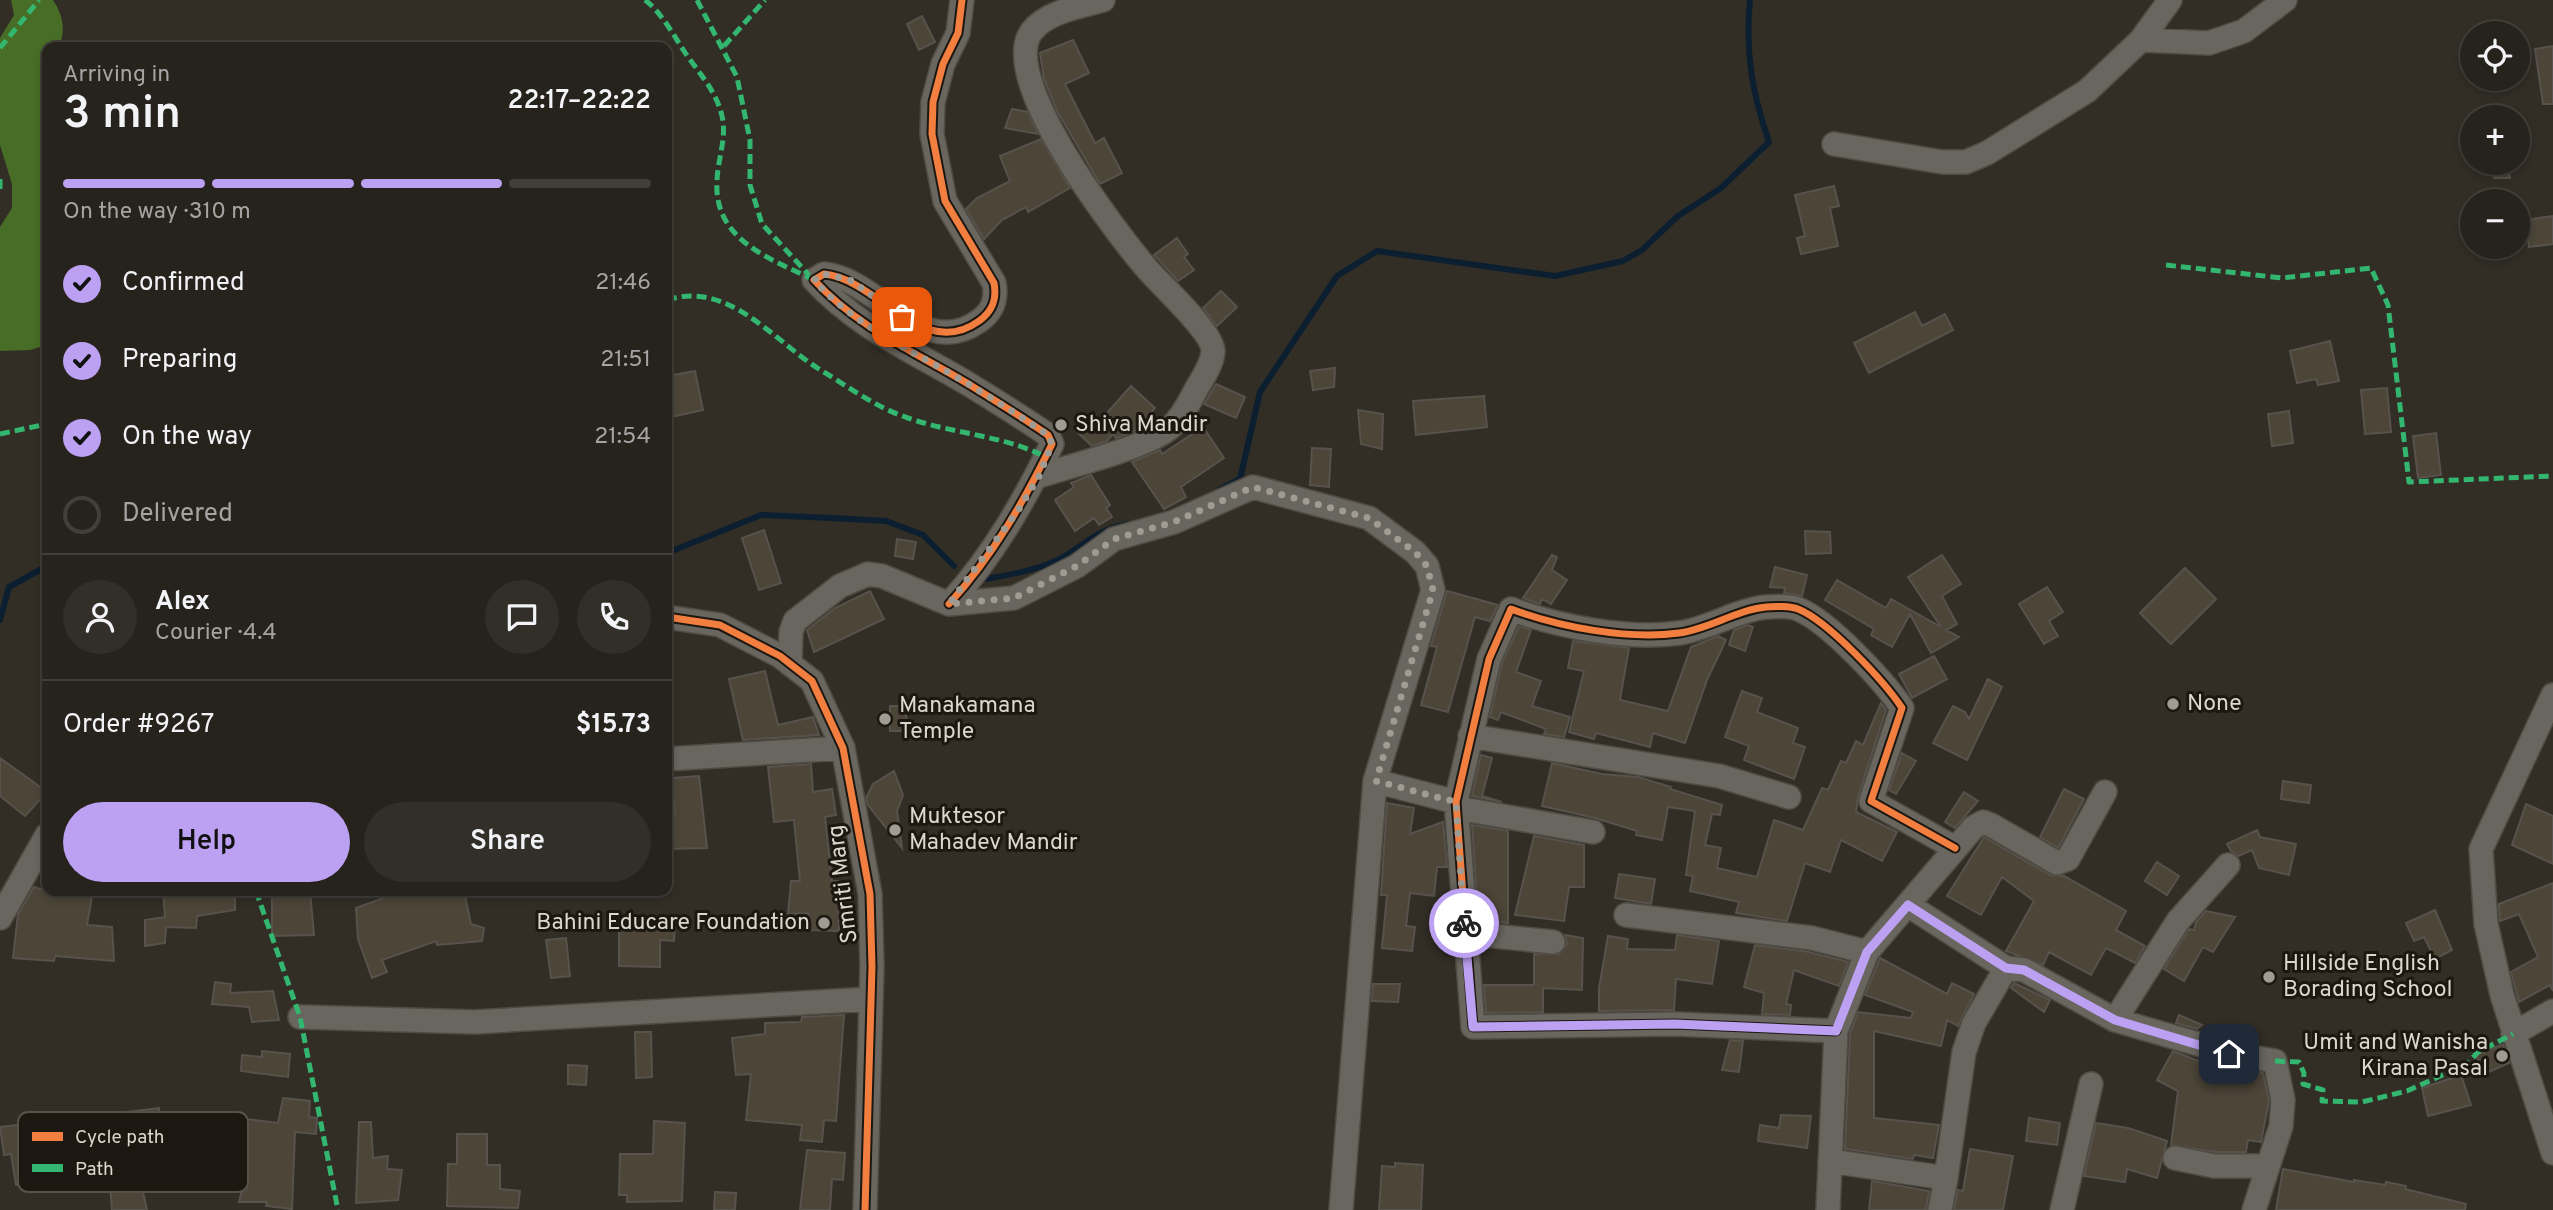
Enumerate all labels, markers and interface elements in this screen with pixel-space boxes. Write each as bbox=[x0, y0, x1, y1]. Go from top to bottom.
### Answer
map controls bbox=[2460, 21, 2530, 259]
button: locate bbox=[2460, 21, 2530, 91]
text: Arriving in bbox=[63, 61, 170, 90]
text: 22:17–22:22 bbox=[508, 85, 651, 118]
text: 3 min bbox=[63, 86, 181, 145]
button: + bbox=[2460, 105, 2530, 175]
button: − bbox=[2460, 189, 2530, 259]
text: On the way · 310 m bbox=[63, 198, 251, 227]
icon: check bbox=[63, 265, 101, 303]
text: Confirmed bbox=[122, 267, 245, 300]
text: 21:46 bbox=[595, 269, 651, 298]
pin bbox=[872, 287, 932, 347]
icon: bag bbox=[883, 298, 921, 336]
icon: check bbox=[63, 342, 101, 380]
text: Preparing bbox=[122, 344, 237, 377]
text: 21:51 bbox=[600, 346, 651, 375]
place label: Shiva Mandir bbox=[1075, 411, 1208, 440]
marker: Shiva Mandir bbox=[1053, 417, 1069, 433]
icon: check bbox=[63, 419, 101, 457]
text: On the way bbox=[122, 421, 252, 454]
text: 21:54 bbox=[594, 423, 651, 452]
text: Delivered bbox=[122, 498, 233, 531]
button: person bbox=[63, 580, 137, 654]
button: chat bbox=[485, 580, 559, 654]
button: phone bbox=[577, 580, 651, 654]
text: Alex bbox=[155, 586, 210, 619]
text: Courier · 4.4 bbox=[155, 619, 277, 648]
place label: None bbox=[2187, 690, 2242, 719]
place label: Manakamana Temple bbox=[899, 692, 1036, 747]
marker: None bbox=[2165, 696, 2181, 712]
text: Order #9267 bbox=[63, 709, 214, 742]
text: $15.73 bbox=[576, 709, 651, 742]
marker: Manakamana Temple bbox=[877, 711, 893, 727]
button: Help bbox=[63, 802, 350, 882]
button: Share bbox=[364, 802, 651, 882]
place label: Muktesor Mahadev Mandir bbox=[909, 803, 1078, 858]
marker: Muktesor Mahadev Mandir bbox=[887, 822, 903, 838]
street label: Smriti Marg bbox=[822, 823, 866, 945]
courier bbox=[1429, 888, 1499, 958]
icon: bike bbox=[1445, 904, 1483, 942]
place label: Bahini Educare Foundation bbox=[536, 909, 810, 938]
marker: Bahini Educare Foundation bbox=[816, 915, 832, 931]
place label: Hillside English Borading School bbox=[2283, 950, 2453, 1005]
marker: Hillside English Borading School bbox=[2261, 969, 2277, 985]
pin bbox=[2199, 1024, 2259, 1084]
place label: Umit and Wanisha Kirana Pasal bbox=[2303, 1029, 2488, 1084]
icon: home bbox=[2210, 1035, 2248, 1073]
marker: Umit and Wanisha Kirana Pasal bbox=[2494, 1048, 2510, 1064]
legend bbox=[18, 1112, 248, 1192]
text: Cycle path bbox=[75, 1126, 164, 1150]
text: Path bbox=[75, 1158, 114, 1182]

